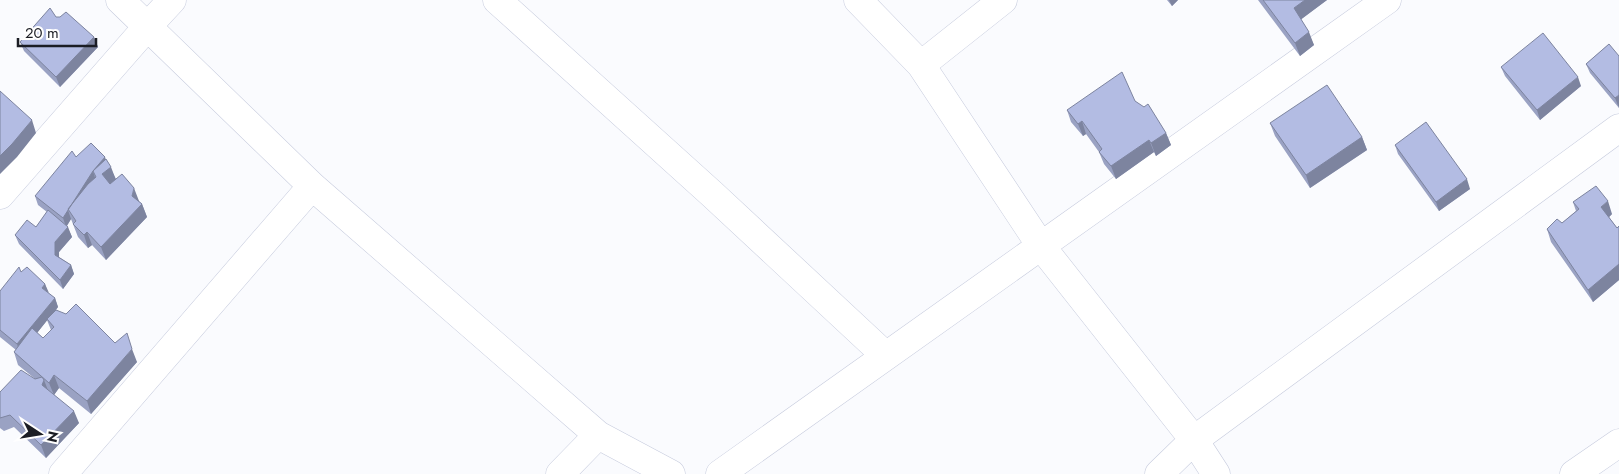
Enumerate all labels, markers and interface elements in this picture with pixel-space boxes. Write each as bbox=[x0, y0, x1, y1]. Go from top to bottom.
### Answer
scale bar bbox=[18, 15, 95, 47]
text: 20 m bbox=[25, 22, 59, 44]
north arrow bbox=[15, 409, 65, 459]
text: N bbox=[42, 429, 64, 444]

